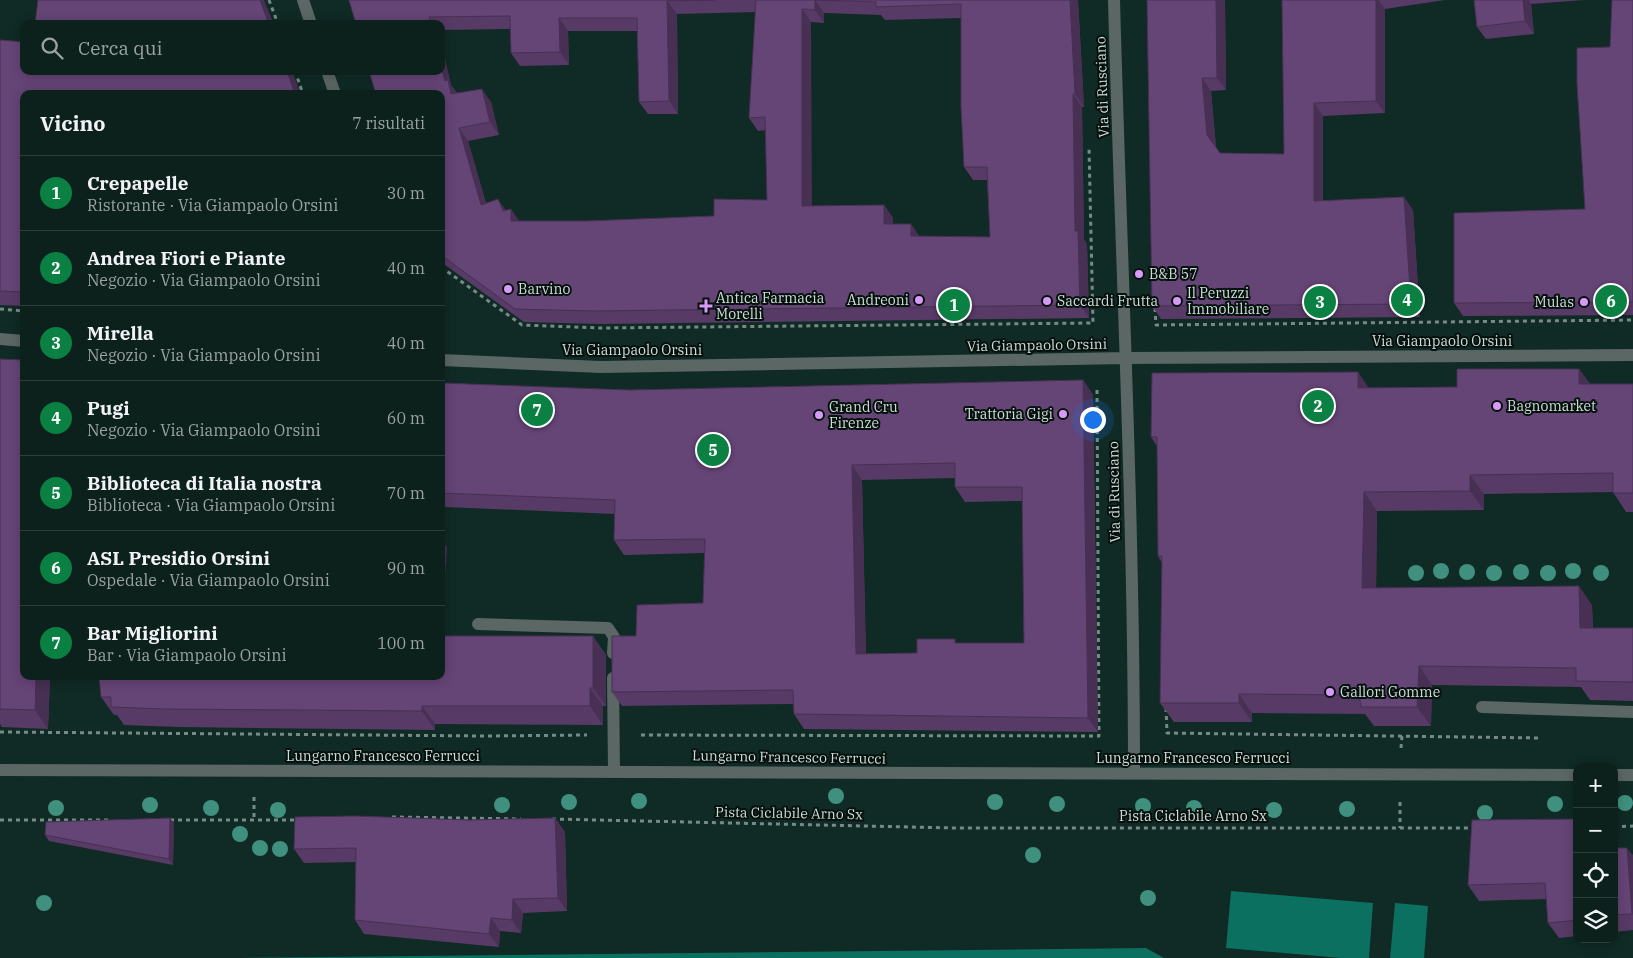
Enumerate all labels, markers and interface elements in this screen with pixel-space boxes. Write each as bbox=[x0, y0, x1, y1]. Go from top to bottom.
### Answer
search box bbox=[20, 20, 445, 75]
icon: search bbox=[38, 34, 66, 62]
text: Cerca qui bbox=[78, 36, 162, 60]
street label: Via di Rusciano bbox=[1091, 36, 1113, 138]
text: Vicino bbox=[40, 109, 106, 137]
text: 7 risultati bbox=[352, 113, 425, 133]
text: Crepapelle bbox=[87, 171, 189, 195]
text: 1 bbox=[51, 183, 61, 203]
text: 30 m bbox=[387, 183, 425, 203]
text: Ristorante · Via Giampaolo Orsini bbox=[87, 195, 338, 215]
text: Andrea Fiori e Piante bbox=[87, 246, 285, 270]
text: 2 bbox=[51, 258, 61, 278]
text: 40 m bbox=[387, 258, 425, 278]
place label: B&B 57 bbox=[1149, 265, 1198, 283]
marker: B&B 57 bbox=[1133, 268, 1145, 280]
text: Negozio · Via Giampaolo Orsini bbox=[87, 270, 321, 290]
place label: Barvino bbox=[518, 280, 570, 298]
pin: 4 bbox=[1391, 281, 1423, 319]
pin: 6 bbox=[1595, 282, 1627, 320]
marker: Barvino bbox=[502, 283, 514, 295]
pin: 3 bbox=[1304, 283, 1336, 321]
place label: Il Peruzzi Immobiliare bbox=[1187, 284, 1269, 318]
pin: 1 bbox=[938, 286, 970, 324]
place label: Antica Farmacia Morelli bbox=[716, 289, 825, 323]
place label: Andreoni bbox=[847, 291, 909, 309]
place label: Saccardi Frutta bbox=[1057, 292, 1158, 310]
place label: Mulas bbox=[1534, 293, 1574, 311]
marker: Andreoni bbox=[913, 294, 925, 306]
marker: Saccardi Frutta bbox=[1041, 295, 1053, 307]
marker: Il Peruzzi Immobiliare bbox=[1171, 295, 1183, 307]
marker: Mulas bbox=[1578, 296, 1590, 308]
marker: Antica Farmacia Morelli bbox=[700, 300, 712, 312]
text: Mirella bbox=[87, 321, 154, 345]
street label: Via Giampaolo Orsini bbox=[1372, 332, 1512, 350]
text: 3 bbox=[51, 333, 61, 353]
text: 40 m bbox=[387, 333, 425, 353]
street label: Via Giampaolo Orsini bbox=[967, 335, 1107, 355]
street label: Via Giampaolo Orsini bbox=[562, 341, 702, 359]
text: Negozio · Via Giampaolo Orsini bbox=[87, 345, 321, 365]
pin: 2 bbox=[1302, 387, 1334, 425]
pin: 7 bbox=[521, 391, 553, 429]
text: Pugi bbox=[87, 396, 130, 420]
place label: Bagnomarket bbox=[1507, 397, 1596, 415]
place label: Grand Cru Firenze bbox=[829, 398, 898, 432]
marker: Bagnomarket bbox=[1491, 400, 1503, 412]
place label: Trattoria Gigi bbox=[965, 405, 1053, 423]
your location bbox=[1080, 407, 1106, 433]
text: 4 bbox=[51, 408, 61, 428]
text: 60 m bbox=[387, 408, 425, 428]
marker: Trattoria Gigi bbox=[1057, 408, 1069, 420]
marker: Grand Cru Firenze bbox=[813, 409, 825, 421]
text: Negozio · Via Giampaolo Orsini bbox=[87, 420, 321, 440]
pin: 5 bbox=[697, 431, 729, 469]
street label: Via di Rusciano bbox=[1104, 441, 1124, 543]
text: Biblioteca di Italia nostra bbox=[87, 471, 322, 495]
text: 5 bbox=[51, 483, 61, 503]
text: 70 m bbox=[387, 483, 425, 503]
text: Biblioteca · Via Giampaolo Orsini bbox=[87, 495, 335, 515]
text: ASL Presidio Orsini bbox=[87, 546, 270, 570]
text: 6 bbox=[51, 558, 61, 578]
text: 90 m bbox=[387, 558, 425, 578]
text: Ospedale · Via Giampaolo Orsini bbox=[87, 570, 330, 590]
text: Bar Migliorini bbox=[87, 621, 218, 645]
text: 7 bbox=[51, 633, 61, 653]
text: 100 m bbox=[377, 633, 425, 653]
text: Bar · Via Giampaolo Orsini bbox=[87, 645, 286, 665]
place label: Gallori Gomme bbox=[1340, 683, 1440, 701]
marker: Gallori Gomme bbox=[1324, 686, 1336, 698]
street label: Lungarno Francesco Ferrucci bbox=[692, 746, 886, 768]
street label: Lungarno Francesco Ferrucci bbox=[286, 747, 480, 765]
street label: Lungarno Francesco Ferrucci bbox=[1096, 749, 1290, 767]
map controls bbox=[1573, 763, 1618, 943]
button: + bbox=[1573, 763, 1618, 808]
street label: Pista Ciclabile Arno Sx bbox=[715, 803, 863, 823]
street label: Pista Ciclabile Arno Sx bbox=[1119, 807, 1267, 825]
button: − bbox=[1573, 808, 1618, 853]
button: locate bbox=[1573, 853, 1618, 898]
button: layers bbox=[1573, 898, 1618, 943]

